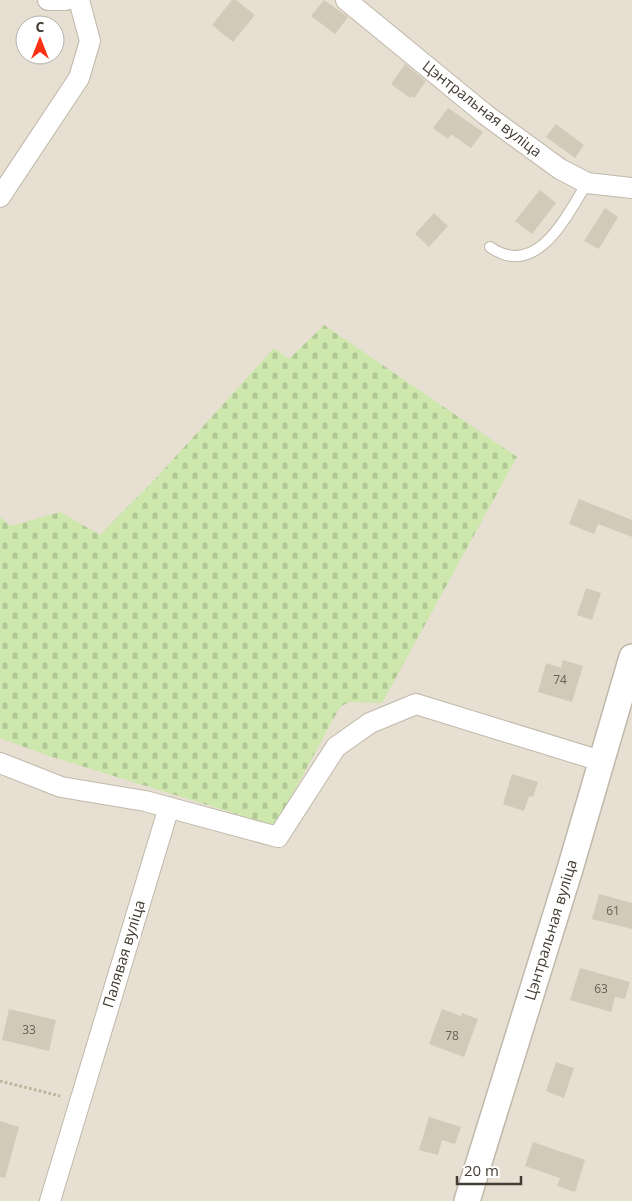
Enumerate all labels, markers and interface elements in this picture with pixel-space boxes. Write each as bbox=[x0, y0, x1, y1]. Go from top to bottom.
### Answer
north arrow bbox=[15, 15, 65, 65]
text: С bbox=[36, 17, 45, 36]
street label: Цэнтральная вуліца bbox=[419, 55, 546, 161]
house number: 74 bbox=[553, 671, 567, 688]
street label: Цэнтральная вуліца bbox=[519, 857, 581, 1003]
street label: Палявая вуліца bbox=[97, 897, 149, 1010]
house number: 61 bbox=[606, 902, 620, 919]
house number: 63 bbox=[594, 980, 608, 997]
house number: 33 bbox=[22, 1021, 36, 1038]
house number: 78 bbox=[445, 1027, 459, 1044]
scale bar bbox=[457, 1154, 521, 1186]
text: 20 m bbox=[464, 1160, 499, 1180]

